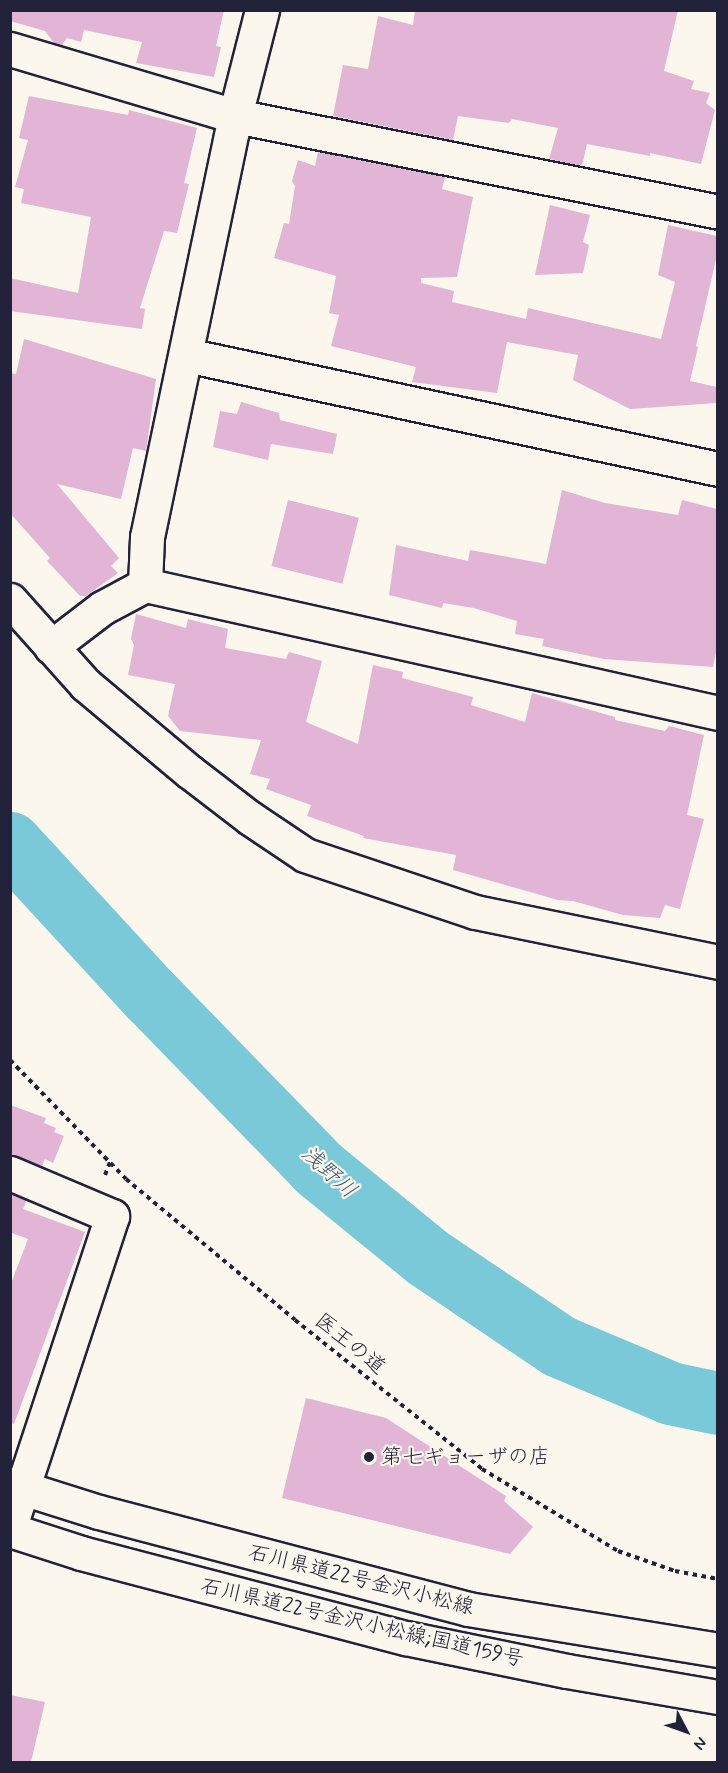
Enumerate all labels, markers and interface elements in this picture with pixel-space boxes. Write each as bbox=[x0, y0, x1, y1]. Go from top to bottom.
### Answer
water label: 浅野川 bbox=[295, 1141, 361, 1205]
street label: 医王の道 bbox=[309, 1308, 391, 1380]
place label: 第七ギョーザの店 bbox=[381, 1444, 549, 1470]
marker: 第七ギョーザの店 bbox=[362, 1450, 376, 1464]
street label: 石川県道22号金沢小松線 bbox=[246, 1540, 476, 1620]
street label: 石川県道22号金沢小松線;国道159号 bbox=[198, 1574, 526, 1672]
north arrow bbox=[656, 1701, 716, 1761]
text: N bbox=[689, 1732, 711, 1754]

